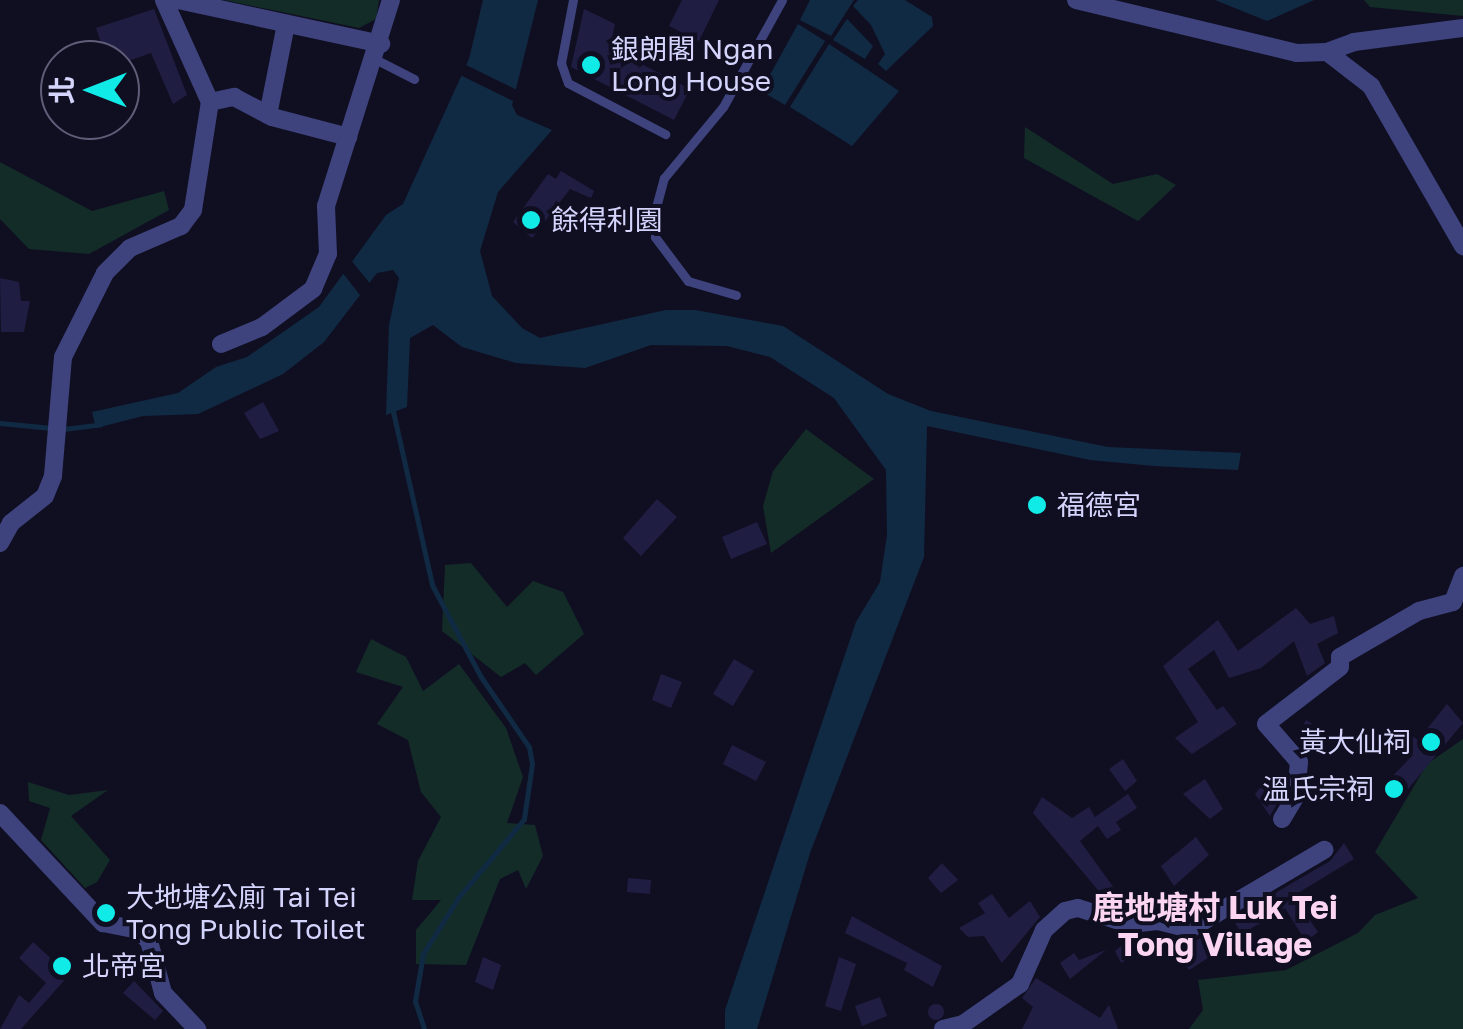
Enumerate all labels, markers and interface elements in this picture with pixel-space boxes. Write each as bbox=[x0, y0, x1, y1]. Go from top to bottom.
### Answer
place label: 銀朗閣 Ngan Long House bbox=[611, 32, 774, 98]
north arrow bbox=[40, 40, 140, 140]
marker: 銀朗閣 Ngan Long House bbox=[580, 54, 602, 76]
text: 北 bbox=[45, 76, 78, 104]
place label: 餘得利園 bbox=[551, 203, 663, 237]
marker: 餘得利園 bbox=[520, 209, 542, 231]
place label: 福德宮 bbox=[1057, 488, 1141, 522]
marker: 福德宮 bbox=[1026, 494, 1048, 516]
place label: 黃大仙祠 bbox=[1299, 725, 1411, 759]
marker: 黃大仙祠 bbox=[1420, 731, 1442, 753]
place label: 溫氏宗祠 bbox=[1262, 772, 1374, 806]
marker: 溫氏宗祠 bbox=[1383, 778, 1405, 800]
place label: 大地塘公廁 Tai Tei Tong Public Toilet bbox=[126, 880, 366, 946]
district label: 鹿地塘村 Luk Tei Tong Village bbox=[1092, 889, 1338, 964]
marker: 大地塘公廁 Tai Tei Tong Public Toilet bbox=[95, 902, 117, 924]
place label: 北帝宮 bbox=[82, 949, 166, 983]
marker: 北帝宮 bbox=[51, 955, 73, 977]

